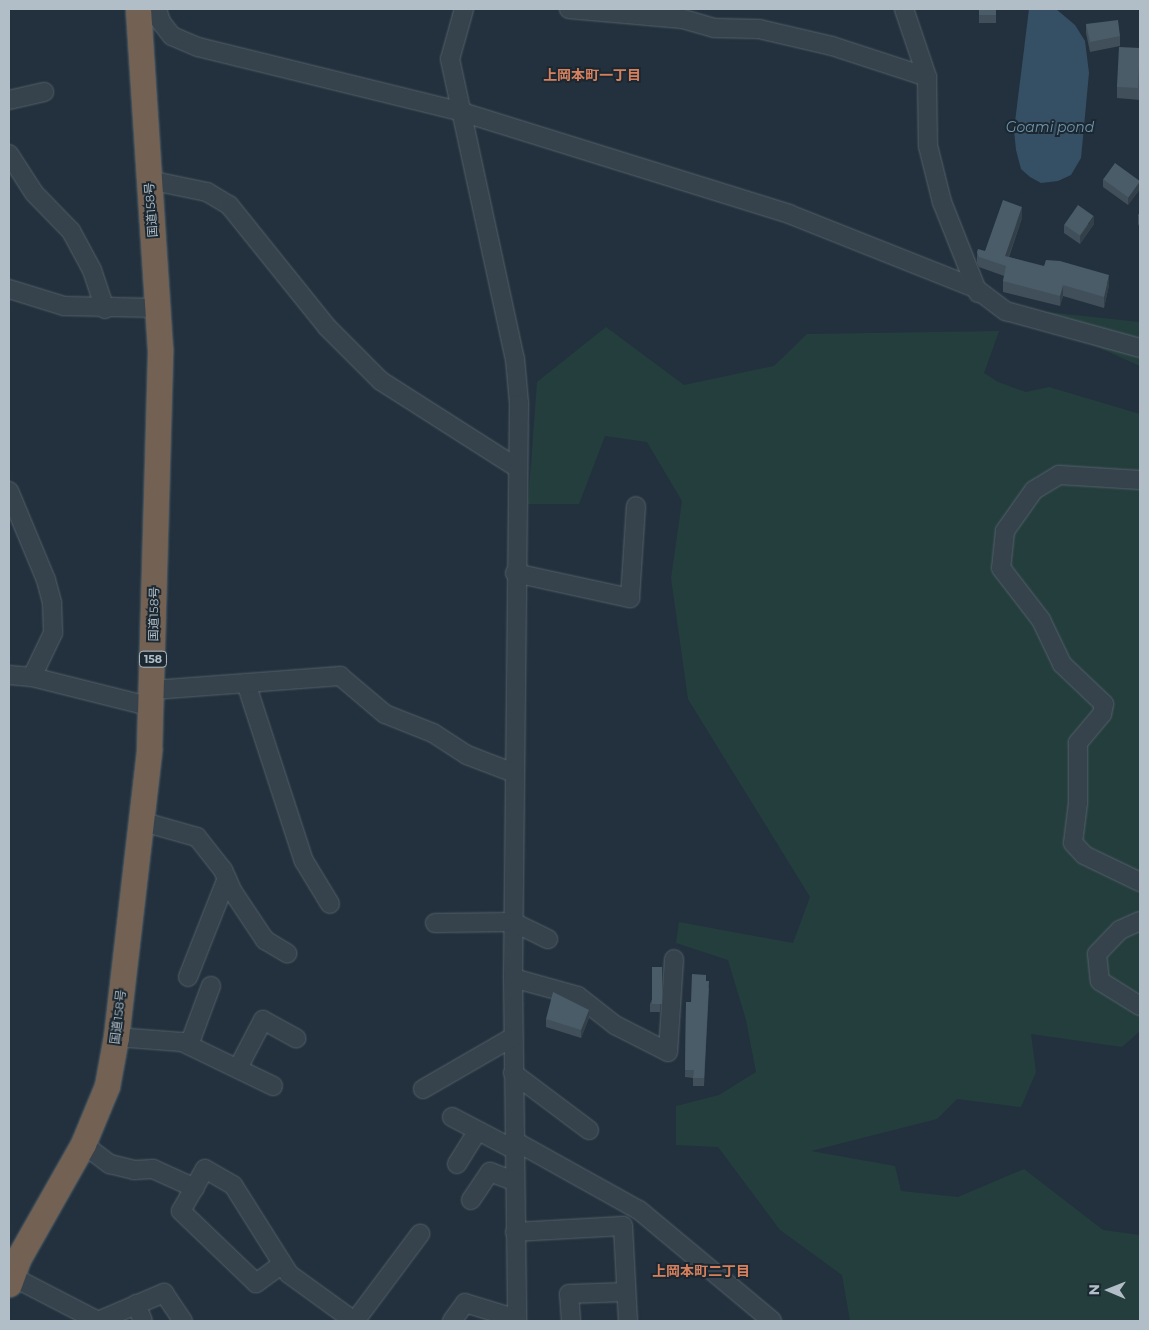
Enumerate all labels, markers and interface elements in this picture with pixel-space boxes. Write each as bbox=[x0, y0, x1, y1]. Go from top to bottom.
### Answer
district label: 上岡本町一丁目 bbox=[543, 67, 641, 83]
water label: Goami pond bbox=[1006, 119, 1094, 135]
street label: 国道158号 bbox=[142, 182, 160, 238]
street label: 国道158号 bbox=[146, 586, 162, 642]
road number: 158 bbox=[138, 651, 168, 668]
street label: 国道158号 bbox=[108, 989, 128, 1045]
district label: 上岡本町二丁目 bbox=[652, 1263, 750, 1279]
north arrow bbox=[1084, 1265, 1134, 1315]
text: N bbox=[1085, 1284, 1103, 1296]

